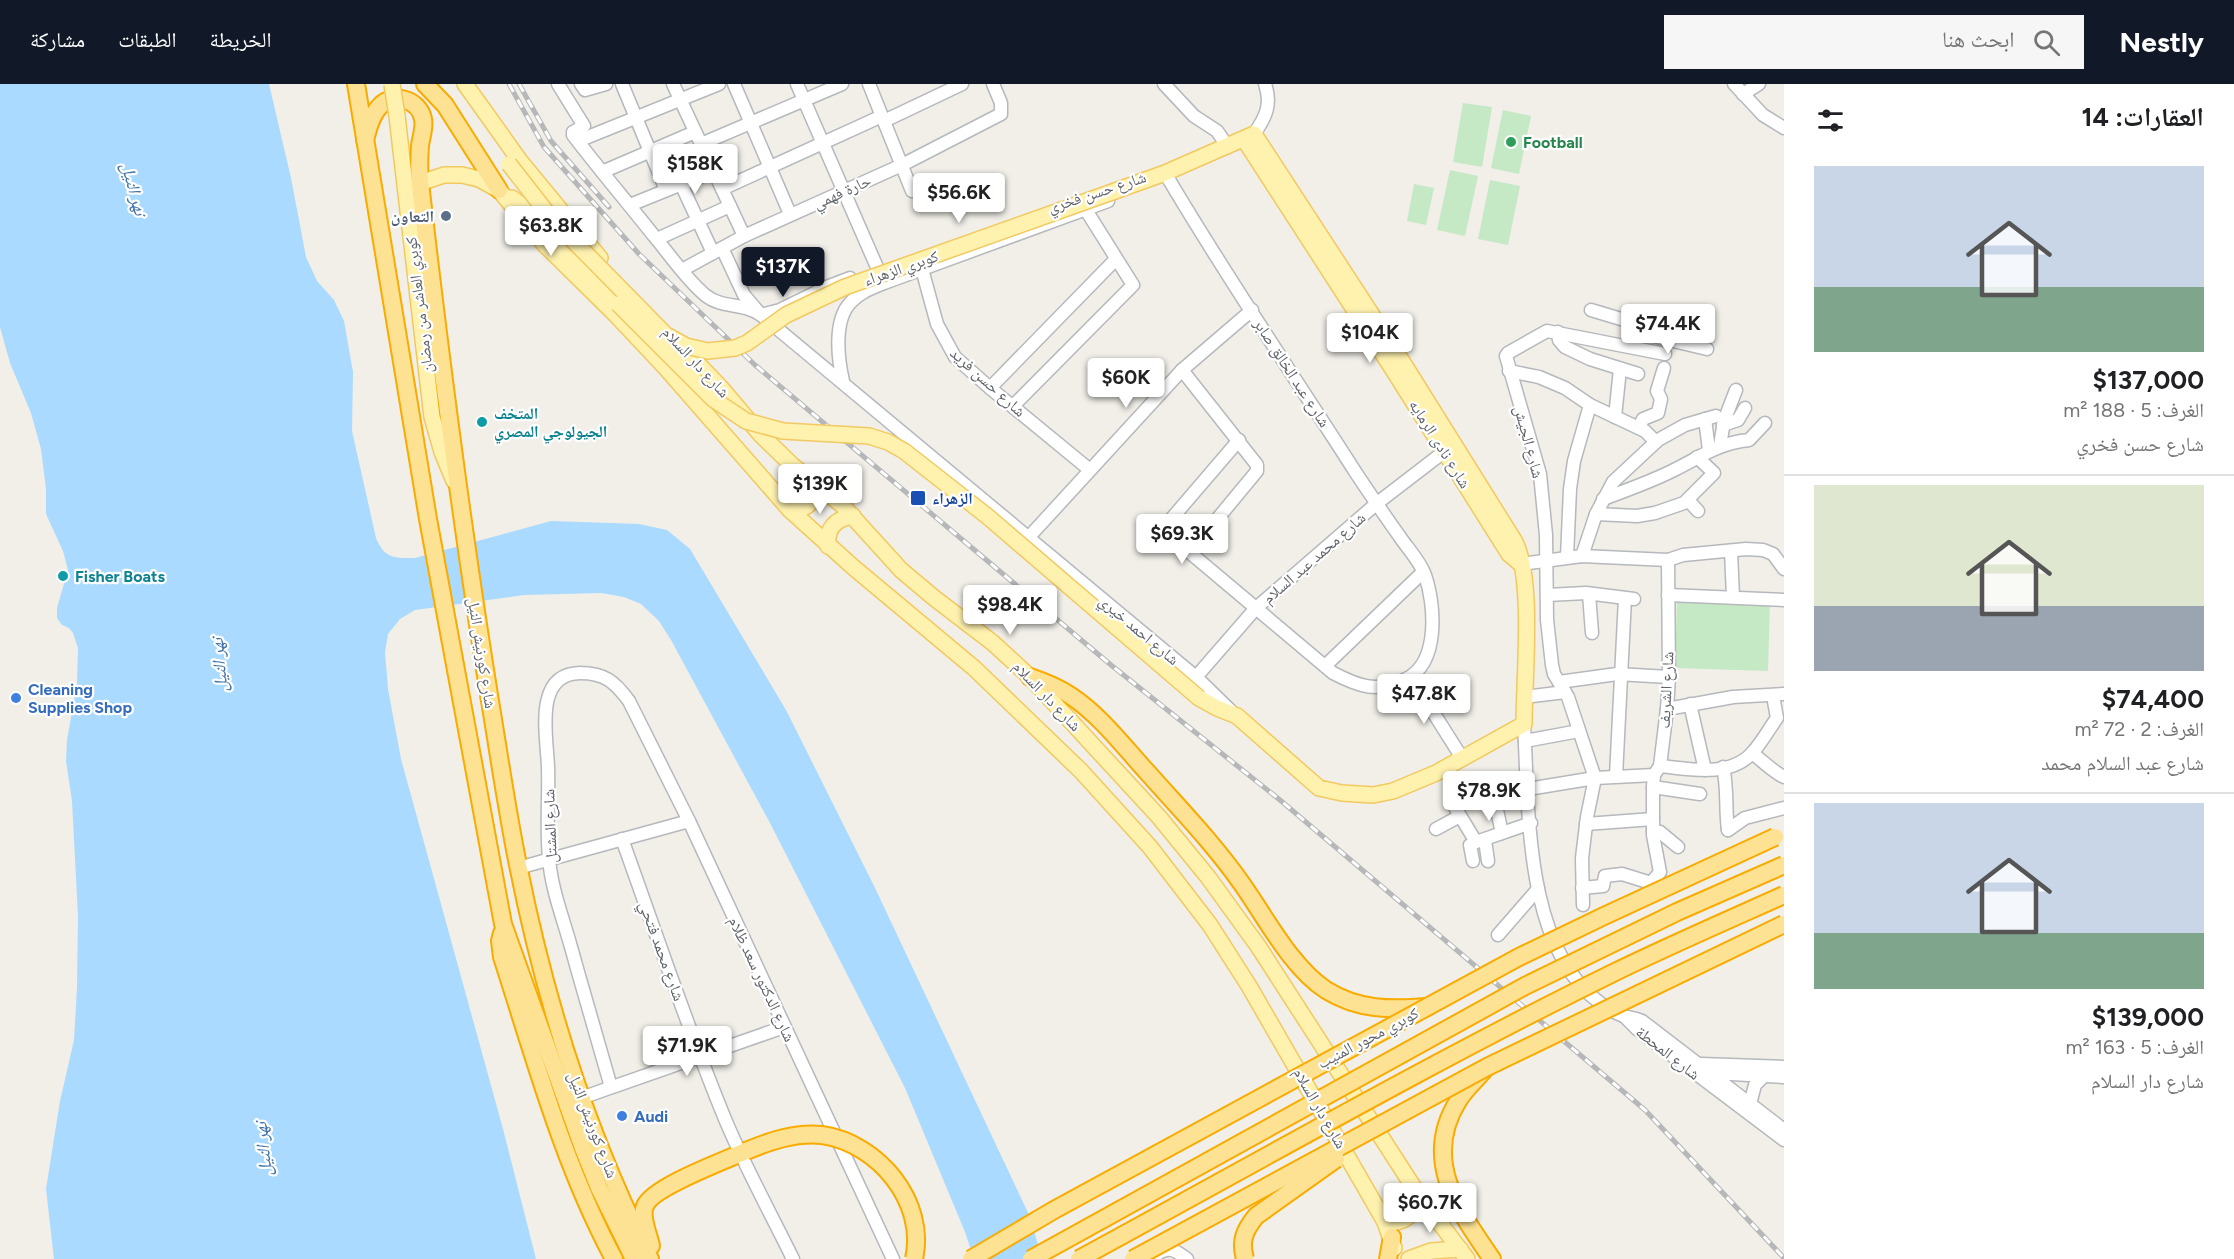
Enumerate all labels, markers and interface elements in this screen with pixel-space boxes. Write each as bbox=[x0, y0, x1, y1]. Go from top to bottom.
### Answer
search box bbox=[1664, 15, 2084, 69]
text: Nestly bbox=[2120, 25, 2204, 59]
text: ابحث هنا bbox=[1942, 26, 2015, 53]
icon: search bbox=[2030, 26, 2063, 59]
text: مشاركة bbox=[30, 27, 85, 52]
text: الطبقات bbox=[118, 27, 177, 52]
text: الخريطة bbox=[210, 27, 271, 52]
text: العقارات: 14 bbox=[2082, 101, 2204, 133]
icon: filters bbox=[1814, 104, 1847, 137]
place label: Football bbox=[1523, 133, 1583, 152]
marker: Football bbox=[1504, 135, 1518, 149]
pin: $158K bbox=[653, 144, 737, 195]
text: $158K bbox=[667, 151, 723, 175]
water label: نهر النيل bbox=[116, 160, 152, 221]
street label: شارع حسن فخري bbox=[1045, 167, 1149, 220]
street label: حارة فهمي bbox=[810, 171, 875, 216]
pin: $56.6K bbox=[910, 173, 1008, 224]
text: $56.6K bbox=[927, 180, 991, 204]
icon: home bbox=[1955, 205, 2063, 313]
pin: $63.8K bbox=[502, 206, 600, 257]
place label: التعاون bbox=[391, 207, 434, 226]
marker: التعاون bbox=[439, 209, 453, 223]
text: $63.8K bbox=[519, 213, 583, 237]
street label: كوبري العاشر من رمضان bbox=[401, 235, 440, 374]
street label: كوبري الزهراء bbox=[861, 246, 942, 293]
pin: $137K bbox=[741, 247, 825, 298]
text: $137K bbox=[755, 254, 811, 278]
pin: $74.4K bbox=[1619, 304, 1717, 355]
text: $74.4K bbox=[1635, 311, 1701, 335]
pin: $104K bbox=[1328, 313, 1412, 364]
street label: شارع عبد الخالق صابر bbox=[1248, 314, 1334, 431]
text: $104K bbox=[1341, 320, 1399, 344]
street label: شارع دار السلام bbox=[658, 322, 734, 402]
street label: شارع حسن فريد bbox=[946, 343, 1030, 421]
pin: $60K bbox=[1090, 358, 1162, 409]
text: $137,000 bbox=[2092, 364, 2204, 396]
text: $60K bbox=[1102, 365, 1150, 389]
street label: شارع نادى الرمايه bbox=[1404, 396, 1475, 492]
text: الغرف: 5 · 188 m² bbox=[2063, 398, 2204, 422]
place label: المتخف الجيولوجي المصري bbox=[494, 404, 607, 443]
street label: شارع الجيش bbox=[1509, 404, 1548, 481]
marker: المتخف الجيولوجي المصري bbox=[475, 415, 489, 429]
text: شارع حسن فخري bbox=[2076, 432, 2204, 456]
pin: $139K bbox=[778, 464, 862, 515]
text: $139K bbox=[792, 471, 848, 495]
marker: الزهراء bbox=[909, 489, 927, 507]
place label: الزهراء bbox=[932, 489, 973, 508]
street label: شارع محمد عبد السلام bbox=[1259, 508, 1370, 609]
pin: $69.3K bbox=[1133, 514, 1231, 565]
text: $69.3K bbox=[1150, 521, 1214, 545]
icon: home bbox=[1955, 524, 2063, 632]
place label: Fisher Boats bbox=[75, 567, 165, 586]
marker: Fisher Boats bbox=[56, 569, 70, 583]
pin: $98.4K bbox=[961, 585, 1059, 636]
street label: شارع احمد خيري bbox=[1093, 591, 1183, 671]
text: $98.4K bbox=[977, 592, 1043, 616]
street label: شارع كورنيش النيل bbox=[463, 596, 500, 710]
water label: نهر النيل bbox=[205, 634, 232, 693]
street label: شارع الشريف bbox=[1654, 651, 1679, 729]
street label: شارع دار السلام bbox=[1008, 657, 1085, 736]
pin: $47.8K bbox=[1375, 674, 1473, 725]
place label: Cleaning Supplies Shop bbox=[28, 680, 132, 717]
text: $47.8K bbox=[1391, 681, 1457, 705]
text: $74,400 bbox=[2102, 683, 2204, 715]
marker: Cleaning Supplies Shop bbox=[9, 691, 23, 705]
text: الغرف: 2 · 72 m² bbox=[2074, 717, 2204, 741]
text: شارع عبد السلام محمد bbox=[2041, 751, 2204, 775]
pin: $78.9K bbox=[1440, 771, 1538, 822]
text: $78.9K bbox=[1457, 778, 1521, 802]
street label: شارع المشتل bbox=[539, 789, 562, 863]
icon: home bbox=[1955, 842, 2063, 950]
street label: شارع محمد فتحي bbox=[632, 899, 689, 1004]
street label: شارع الدكتور سعد ظلام bbox=[724, 913, 799, 1045]
text: $139,000 bbox=[2092, 1001, 2204, 1033]
street label: كوبري محور المنيب bbox=[1314, 1003, 1424, 1075]
street label: شارع المحطة bbox=[1632, 1022, 1704, 1085]
pin: $71.9K bbox=[638, 1026, 736, 1077]
text: $71.9K bbox=[657, 1033, 717, 1057]
text: الغرف: 5 · 163 m² bbox=[2066, 1035, 2204, 1059]
street label: شارع دار السلام bbox=[1288, 1064, 1351, 1152]
street label: شارع كورنيش النيل bbox=[563, 1069, 622, 1181]
text: شارع دار السلام bbox=[2091, 1069, 2204, 1093]
place label: Audi bbox=[634, 1107, 668, 1126]
marker: Audi bbox=[615, 1109, 629, 1123]
water label: نهر النيل bbox=[249, 1118, 277, 1177]
pin: $60.7K bbox=[1381, 1183, 1479, 1234]
text: $60.7K bbox=[1397, 1190, 1463, 1214]

